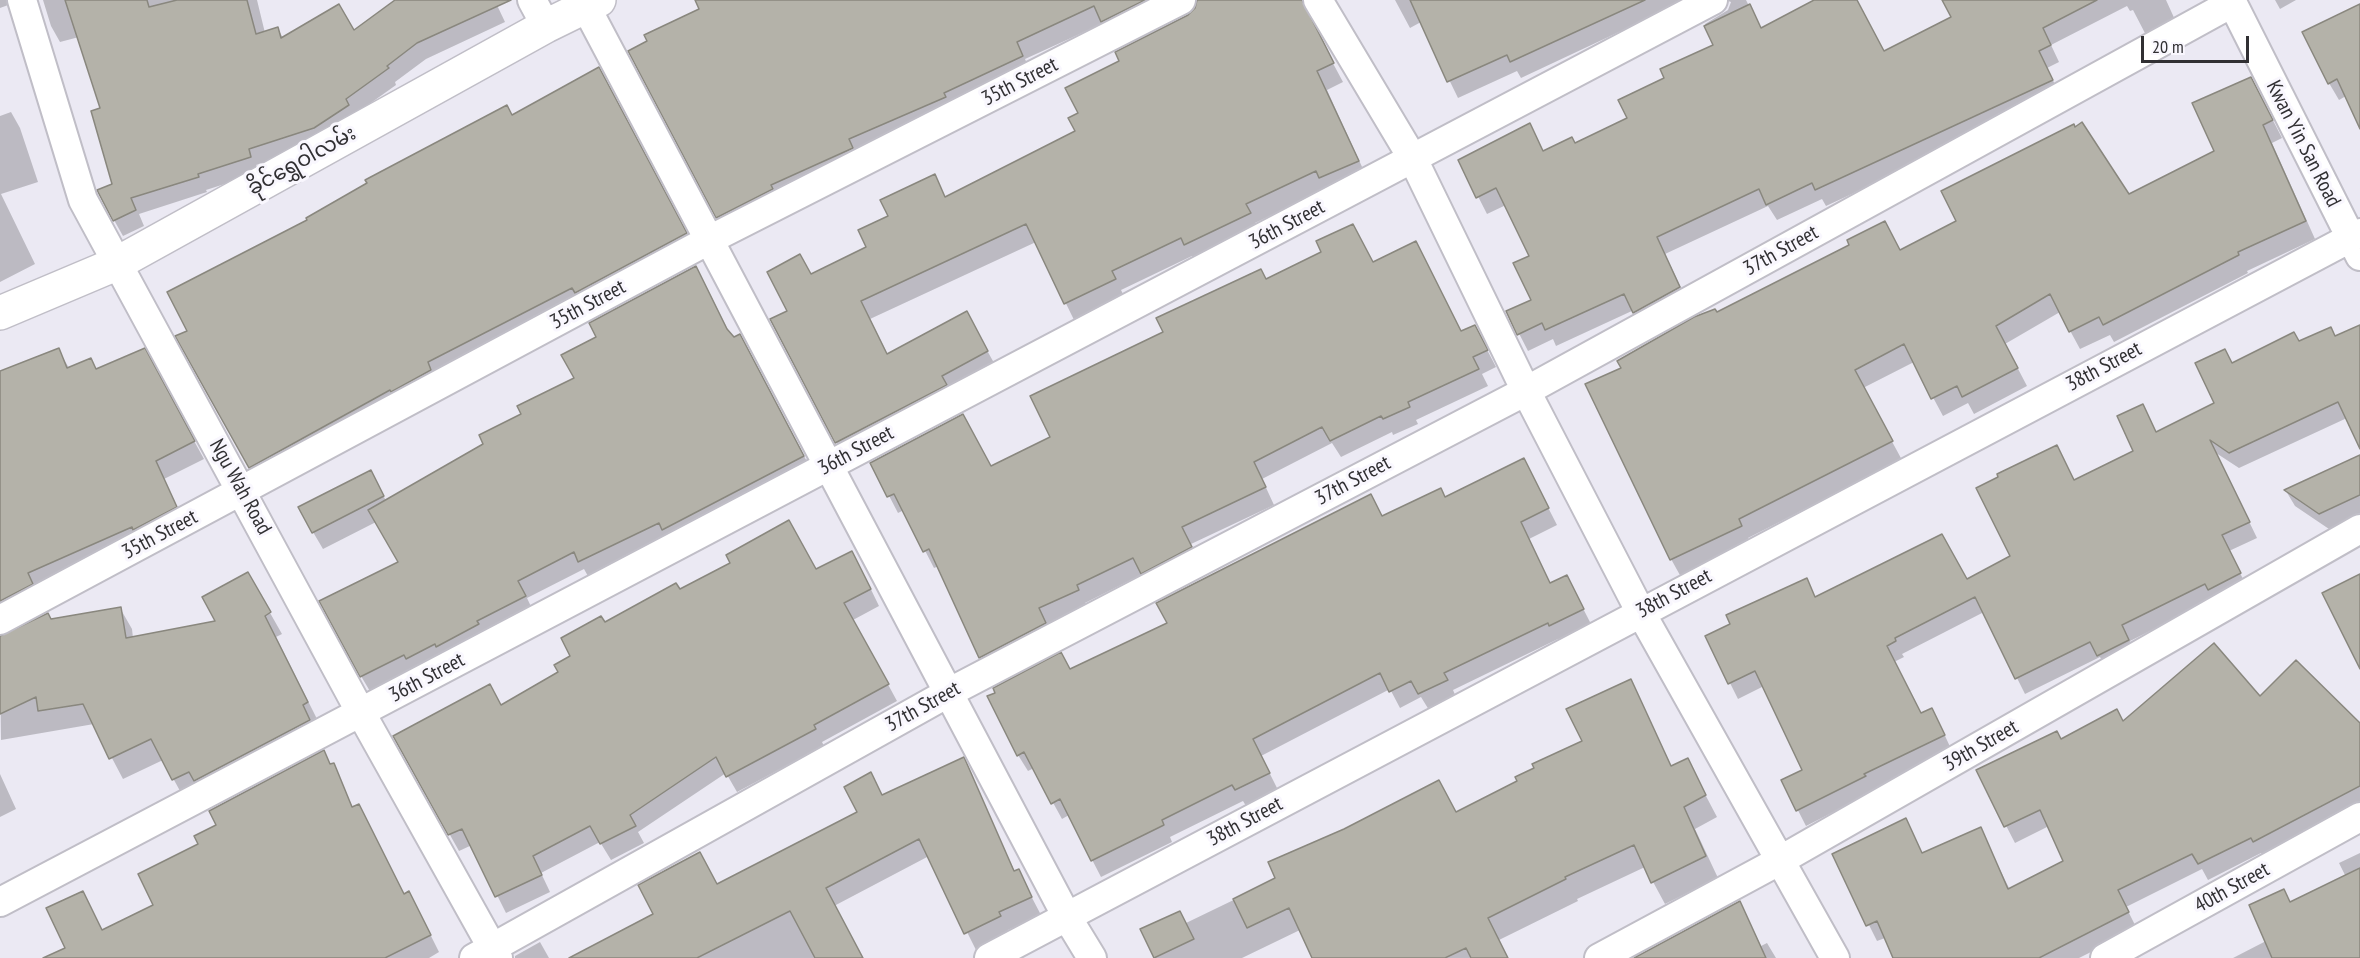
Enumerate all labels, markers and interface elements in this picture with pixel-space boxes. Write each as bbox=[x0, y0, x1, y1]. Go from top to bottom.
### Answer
scale bar bbox=[2144, 24, 2252, 62]
text: 20 m bbox=[2152, 35, 2184, 58]
street label: 35th Street bbox=[978, 52, 1062, 112]
street label: Kwan Yin San Road bbox=[2260, 77, 2346, 211]
street label: ခိုင်ရွှေဝါလမ်း bbox=[243, 121, 361, 201]
street label: 36th Street bbox=[1245, 195, 1329, 255]
street label: 37th Street bbox=[1739, 220, 1823, 282]
street label: 35th Street bbox=[546, 275, 630, 335]
street label: 38th Street bbox=[2062, 337, 2146, 397]
street label: 36th Street bbox=[814, 421, 898, 481]
street label: Ngu Wah Road bbox=[203, 435, 277, 539]
street label: 37th Street bbox=[1311, 451, 1395, 511]
street label: 35th Street bbox=[118, 505, 202, 565]
street label: 38th Street bbox=[1632, 564, 1716, 624]
street label: 36th Street bbox=[385, 648, 469, 708]
street label: 37th Street bbox=[881, 676, 965, 738]
street label: 39th Street bbox=[1939, 715, 2023, 777]
street label: 38th Street bbox=[1203, 792, 1287, 852]
street label: 40th Street bbox=[2190, 857, 2274, 919]

